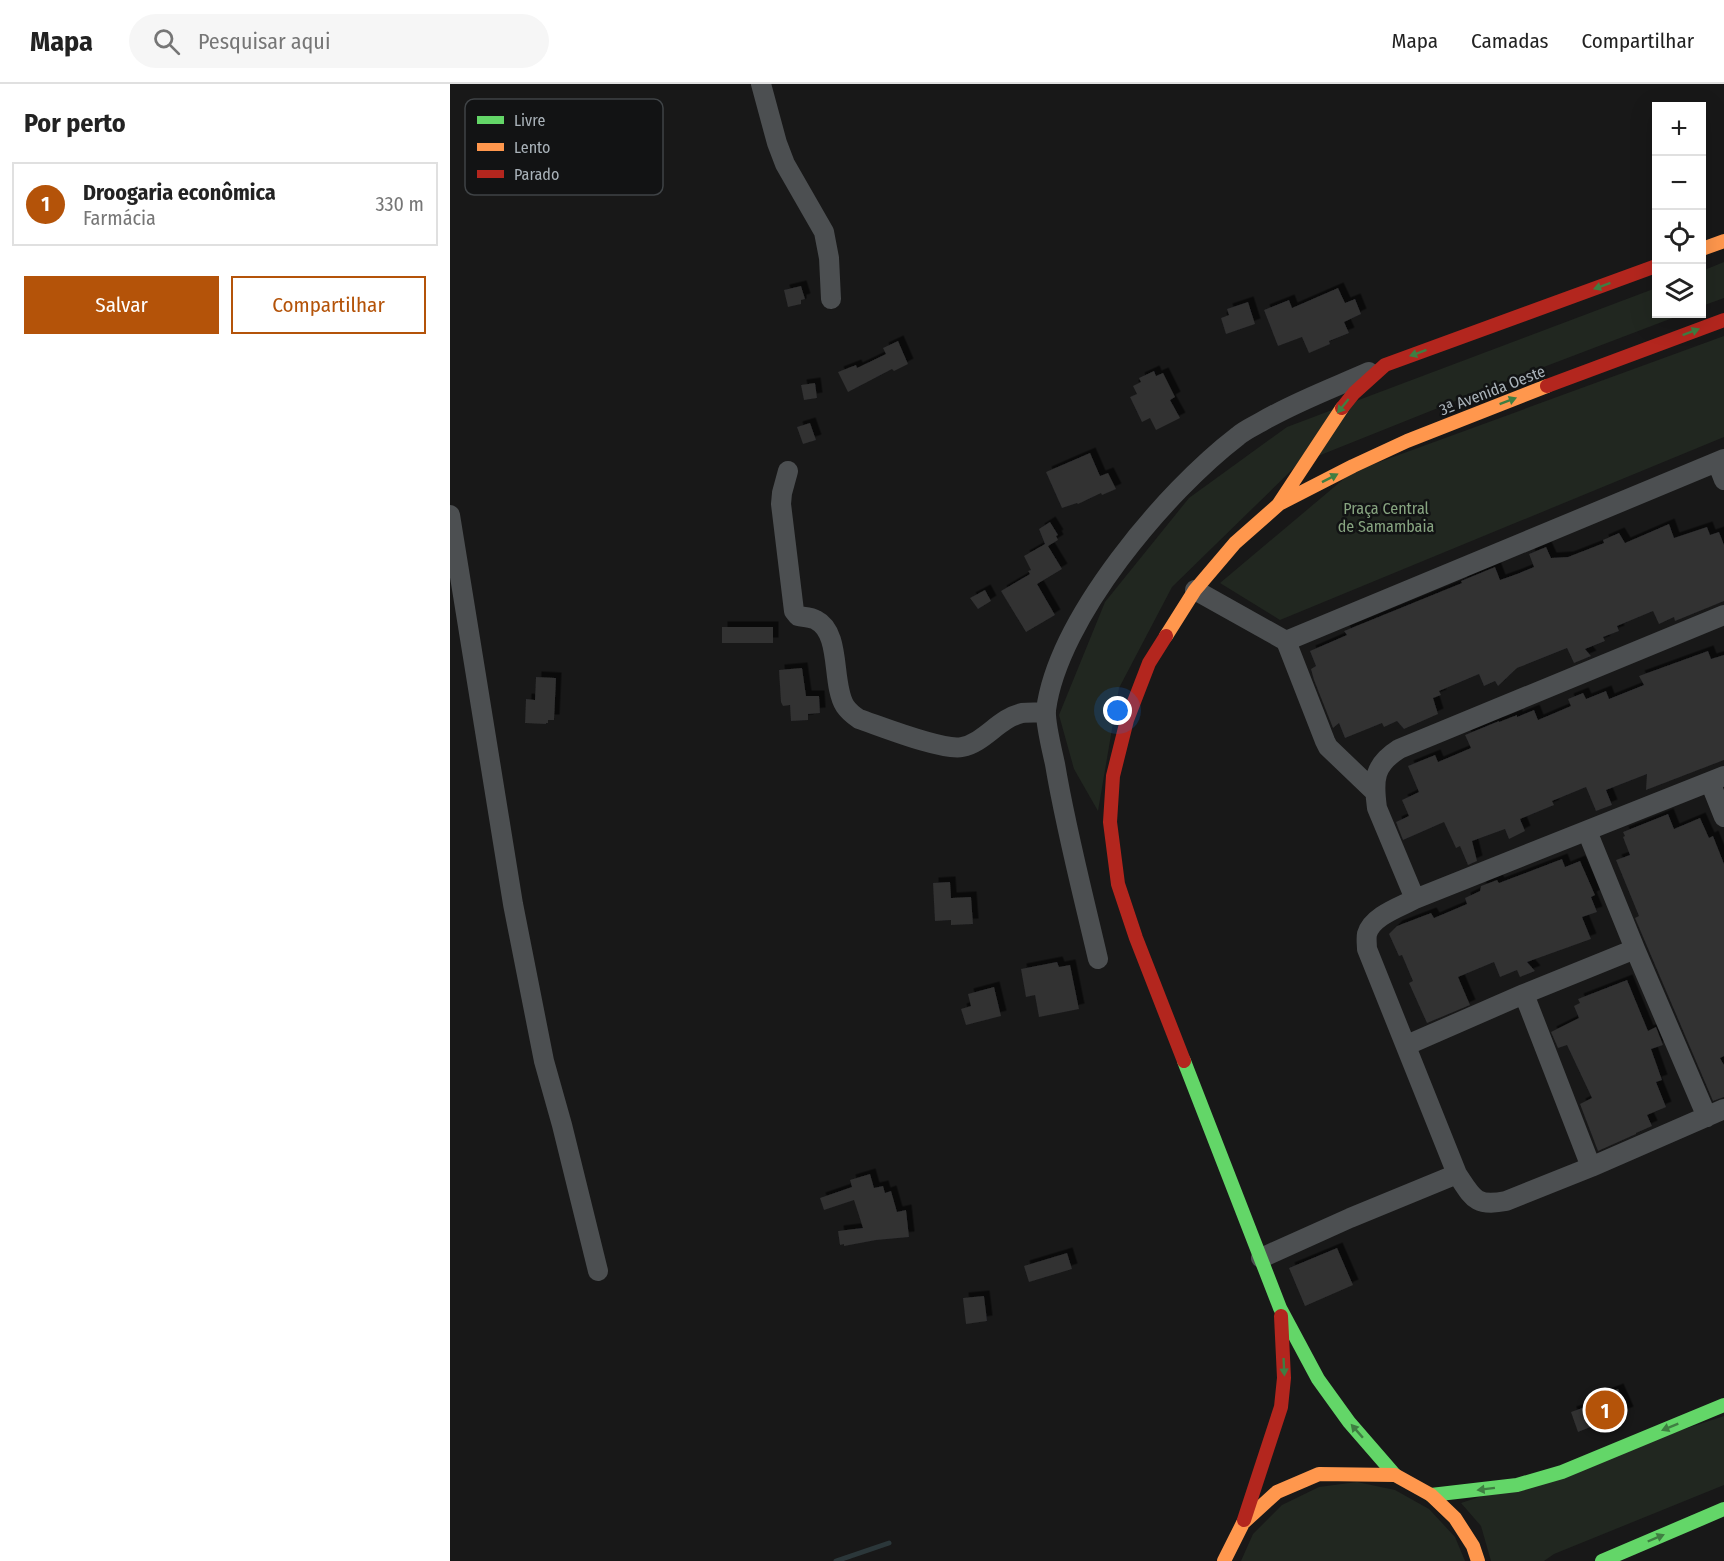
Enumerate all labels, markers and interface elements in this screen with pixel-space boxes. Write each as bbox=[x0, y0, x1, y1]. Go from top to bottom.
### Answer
search box bbox=[129, 14, 549, 68]
text: Mapa bbox=[30, 25, 93, 58]
icon: search bbox=[150, 25, 183, 58]
text: Pesquisar aqui bbox=[198, 28, 330, 55]
text: Mapa bbox=[1392, 28, 1438, 54]
text: Camadas bbox=[1471, 28, 1549, 54]
text: Compartilhar bbox=[1582, 28, 1694, 54]
legend bbox=[465, 99, 663, 195]
map controls bbox=[1652, 102, 1706, 318]
button: + bbox=[1652, 102, 1706, 156]
text: Por perto bbox=[24, 108, 126, 139]
text: Livre bbox=[514, 111, 545, 130]
text: Lento bbox=[514, 138, 550, 157]
button: − bbox=[1652, 156, 1706, 210]
text: Parado bbox=[514, 165, 559, 184]
text: Droogaria econômica bbox=[83, 179, 276, 206]
text: 1 bbox=[41, 192, 50, 216]
text: 330 m bbox=[375, 192, 424, 216]
text: Farmácia bbox=[83, 206, 156, 230]
button: locate bbox=[1652, 210, 1706, 264]
button: layers bbox=[1652, 264, 1706, 318]
button: Salvar bbox=[24, 276, 219, 334]
button: Compartilhar bbox=[231, 276, 426, 334]
one-way arrow bbox=[1592, 281, 1610, 291]
one-way arrow bbox=[1682, 327, 1700, 336]
one-way arrow bbox=[1409, 348, 1427, 358]
street label: 3ª Avenida Oeste bbox=[1437, 362, 1548, 419]
one-way arrow bbox=[1500, 395, 1518, 405]
one-way arrow bbox=[1337, 398, 1350, 414]
one-way arrow bbox=[1321, 473, 1338, 483]
park label: Praça Central de Samambaia bbox=[1338, 499, 1434, 536]
your location bbox=[1103, 696, 1132, 725]
one-way arrow bbox=[1279, 1357, 1288, 1376]
pin: 1 bbox=[1586, 1388, 1624, 1432]
one-way arrow bbox=[1350, 1423, 1363, 1439]
one-way arrow bbox=[1661, 1423, 1679, 1432]
one-way arrow bbox=[1476, 1484, 1495, 1494]
one-way arrow bbox=[1647, 1533, 1665, 1543]

